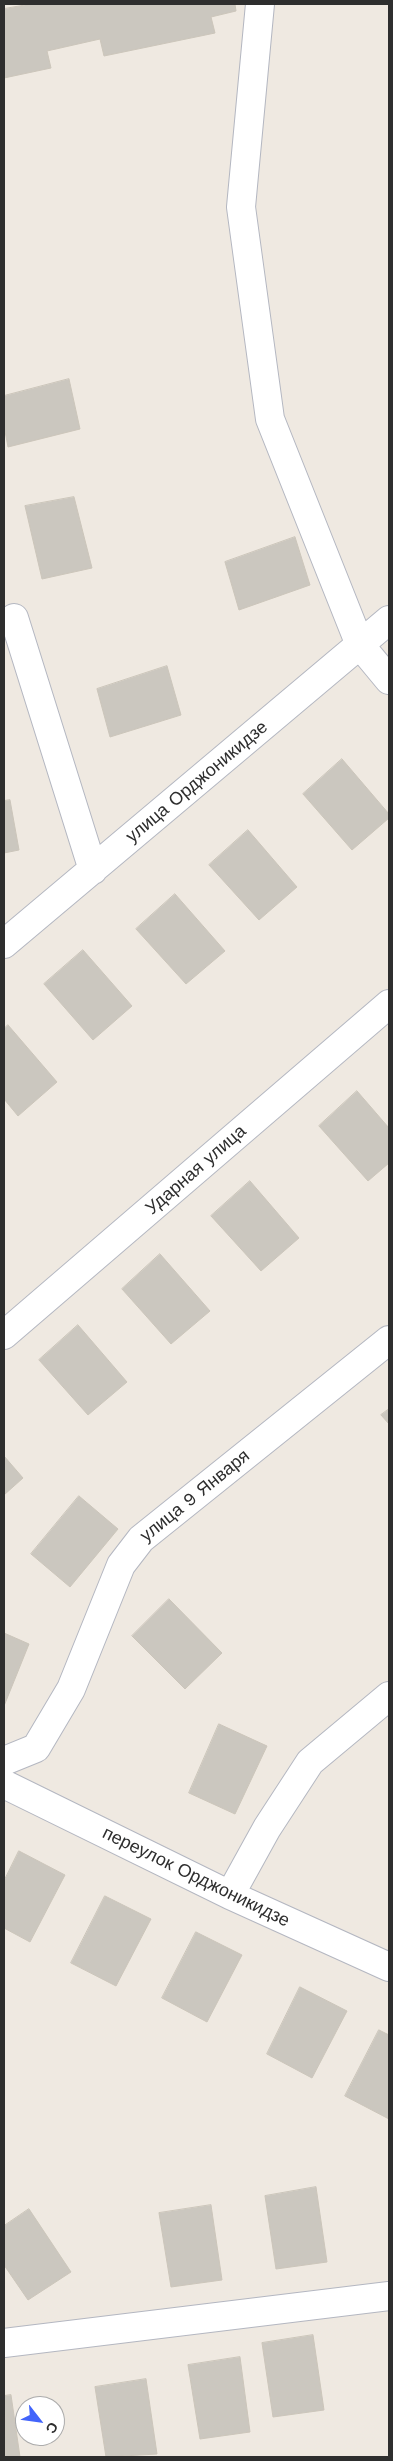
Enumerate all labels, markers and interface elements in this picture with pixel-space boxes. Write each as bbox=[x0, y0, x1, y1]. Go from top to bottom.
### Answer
street label: улица Орджоникидзе bbox=[122, 716, 272, 848]
street label: Ударная улица bbox=[141, 1121, 251, 1219]
street label: улица 9 Января bbox=[136, 1445, 254, 1547]
street label: переулок Орджоникидзе bbox=[99, 1822, 293, 1932]
north arrow bbox=[15, 2396, 65, 2446]
text: С bbox=[43, 2420, 62, 2436]

